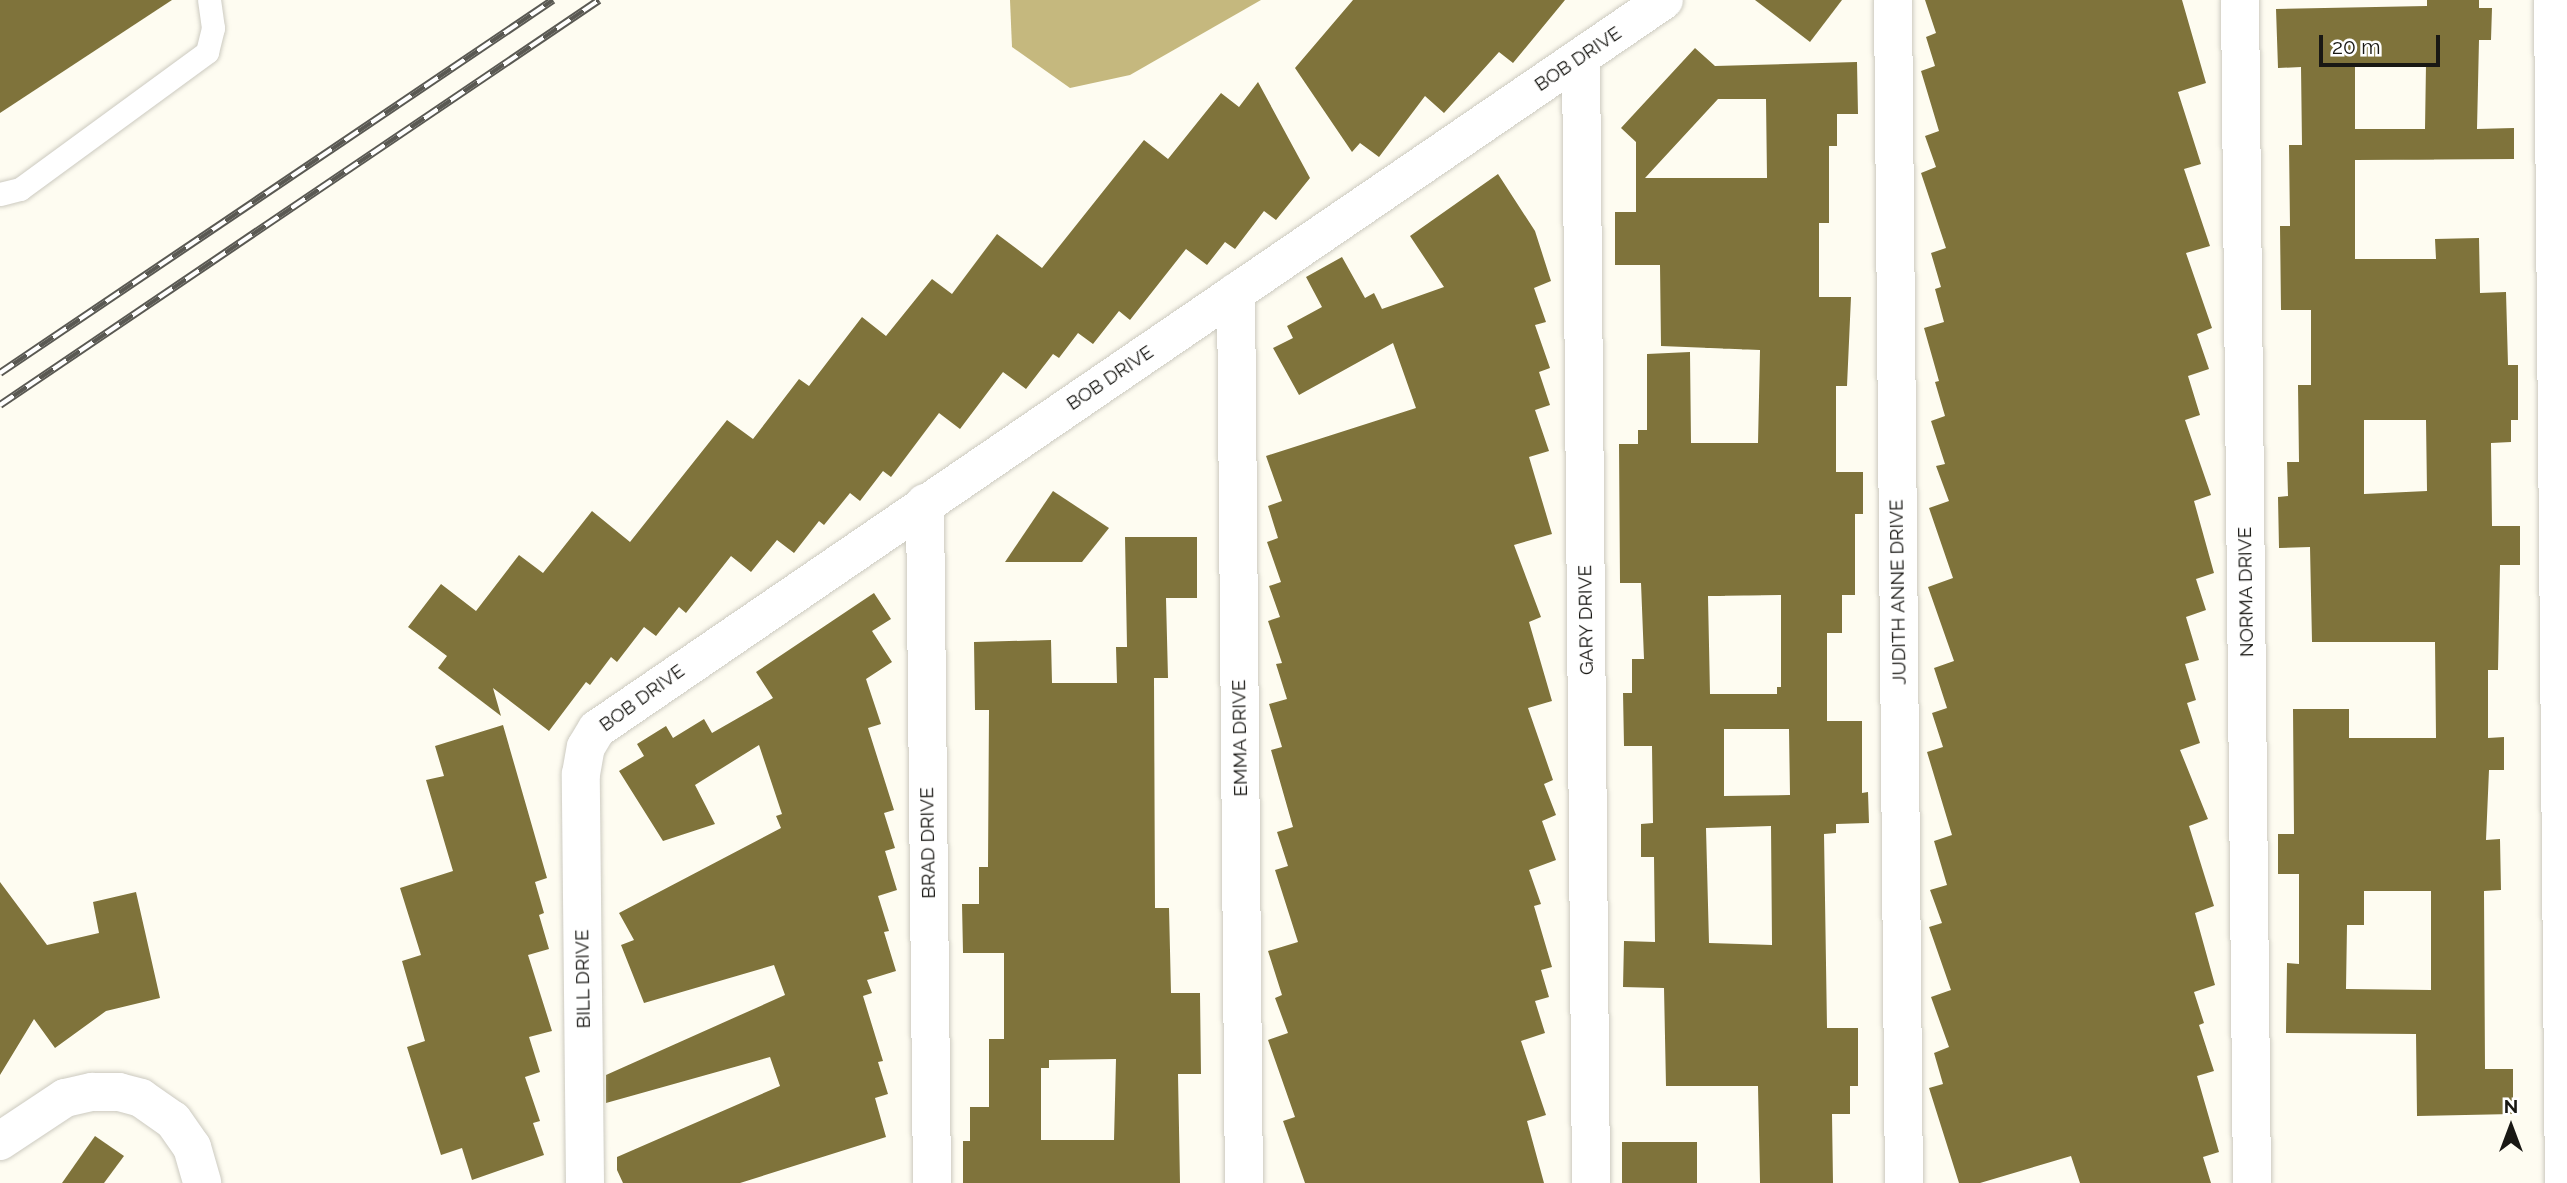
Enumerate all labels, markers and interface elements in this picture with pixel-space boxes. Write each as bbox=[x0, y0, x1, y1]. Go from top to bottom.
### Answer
scale bar bbox=[2322, 21, 2443, 65]
street label: BOB DRIVE bbox=[1530, 22, 1626, 96]
text: 20 m bbox=[2332, 34, 2380, 59]
street label: BOB DRIVE bbox=[1062, 341, 1158, 415]
street label: JUDITH ANNE DRIVE bbox=[1885, 499, 1911, 685]
street label: NORMA DRIVE bbox=[2233, 526, 2259, 658]
street label: GARY DRIVE bbox=[1574, 564, 1598, 676]
street label: BOB DRIVE bbox=[595, 660, 689, 736]
street label: EMMA DRIVE bbox=[1228, 679, 1252, 797]
street label: BRAD DRIVE bbox=[916, 787, 940, 899]
street label: BILL DRIVE bbox=[571, 929, 595, 1029]
north arrow bbox=[2476, 1092, 2546, 1162]
text: N bbox=[2504, 1095, 2518, 1117]

